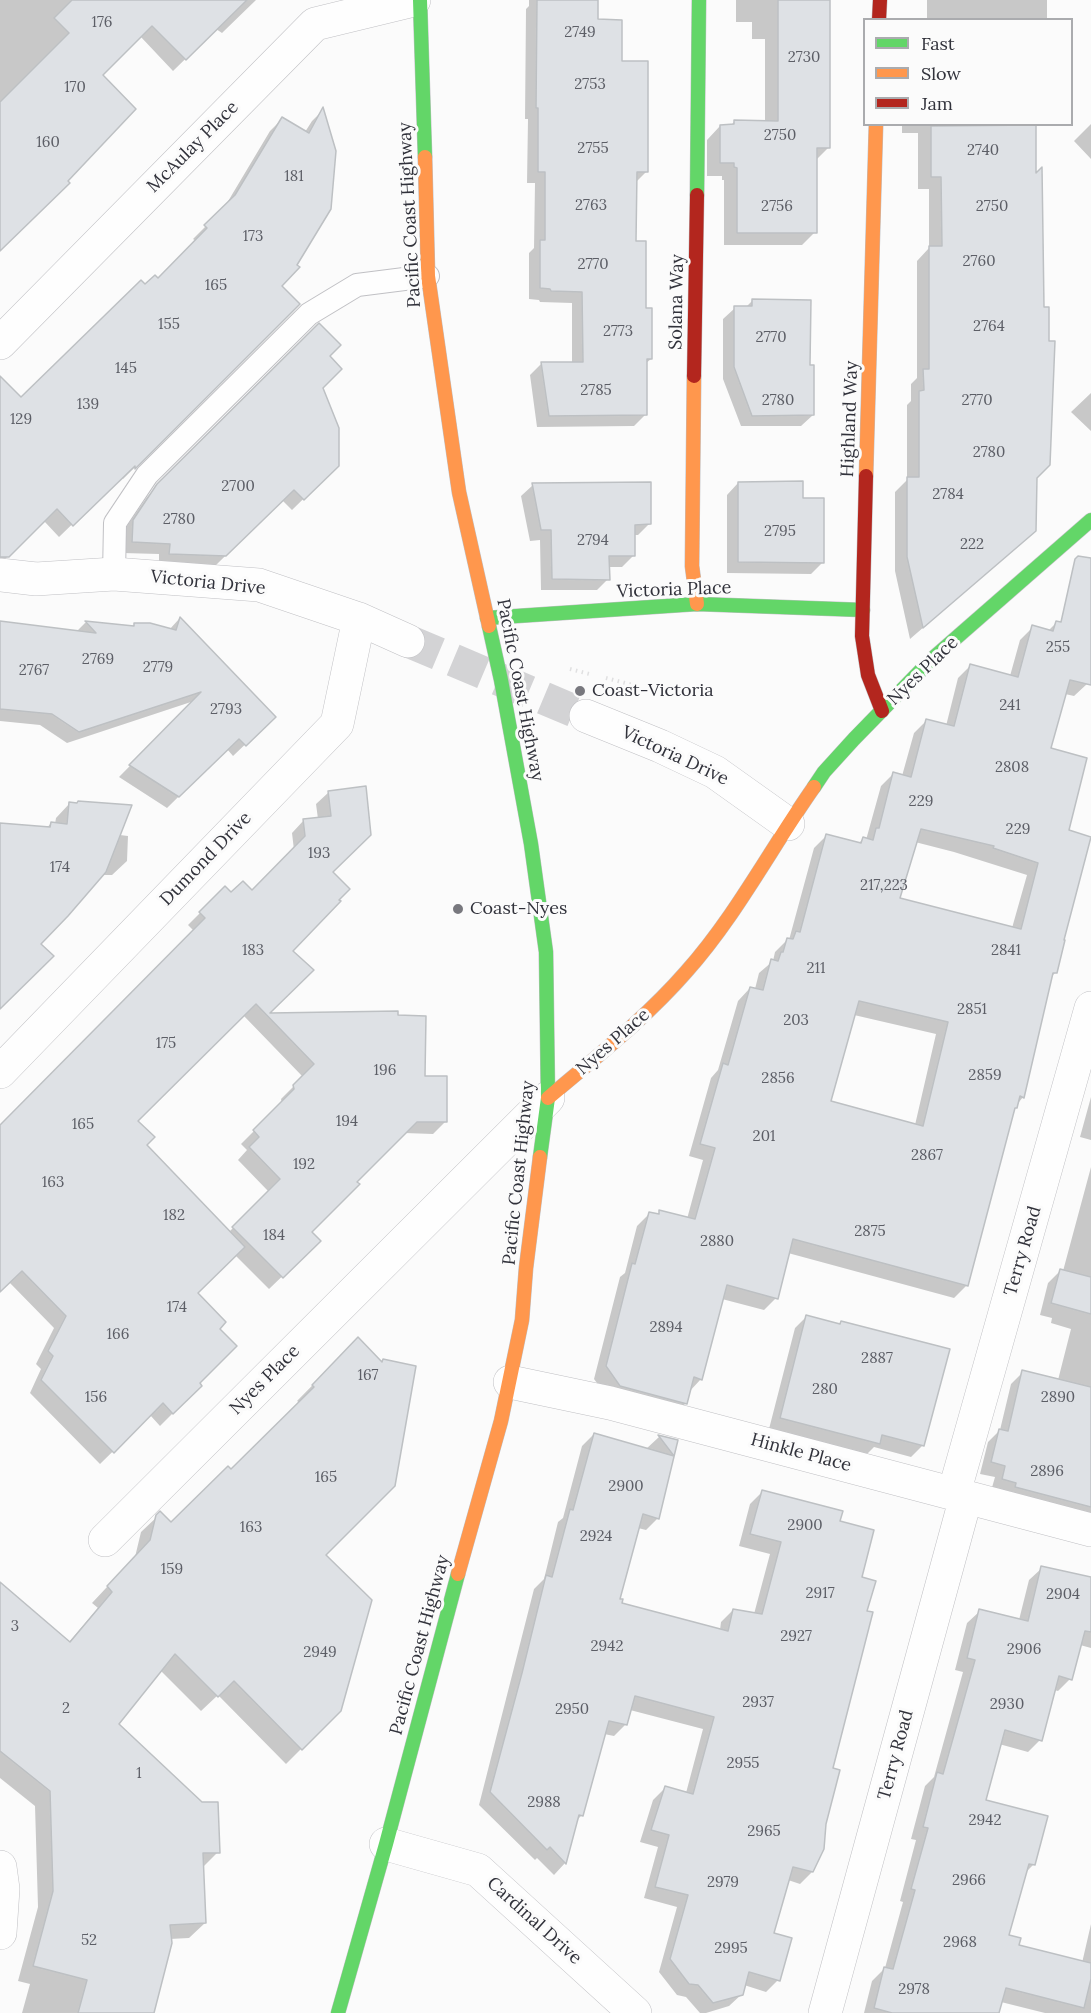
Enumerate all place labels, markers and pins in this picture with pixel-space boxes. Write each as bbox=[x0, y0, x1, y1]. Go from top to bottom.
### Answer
place label: Coast-Victoria bbox=[592, 680, 714, 702]
marker: Coast-Victoria bbox=[573, 684, 587, 698]
place label: Coast-Nyes bbox=[470, 898, 567, 920]
marker: Coast-Nyes bbox=[451, 902, 465, 916]

